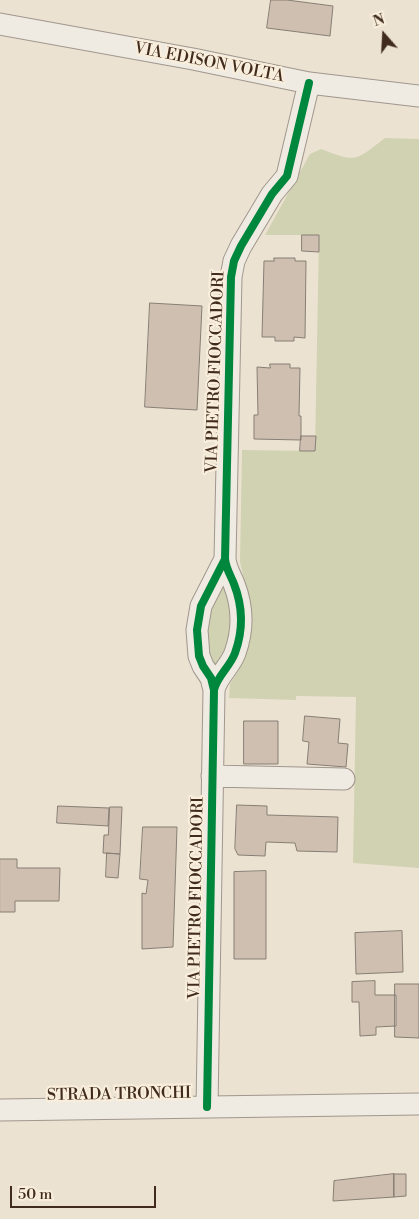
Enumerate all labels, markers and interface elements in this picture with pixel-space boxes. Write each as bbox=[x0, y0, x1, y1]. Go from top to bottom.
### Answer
north arrow bbox=[359, 10, 409, 60]
text: N bbox=[371, 11, 387, 31]
street label: VIA EDISON VOLTA bbox=[132, 39, 286, 87]
street label: VIA PIETRO FIOCCADORI bbox=[203, 271, 229, 473]
street label: VIA PIETRO FIOCCADORI bbox=[186, 797, 208, 999]
street label: STRADA TRONCHI bbox=[47, 1084, 191, 1106]
scale bar bbox=[12, 1176, 159, 1208]
text: 50 m bbox=[18, 1185, 52, 1204]

